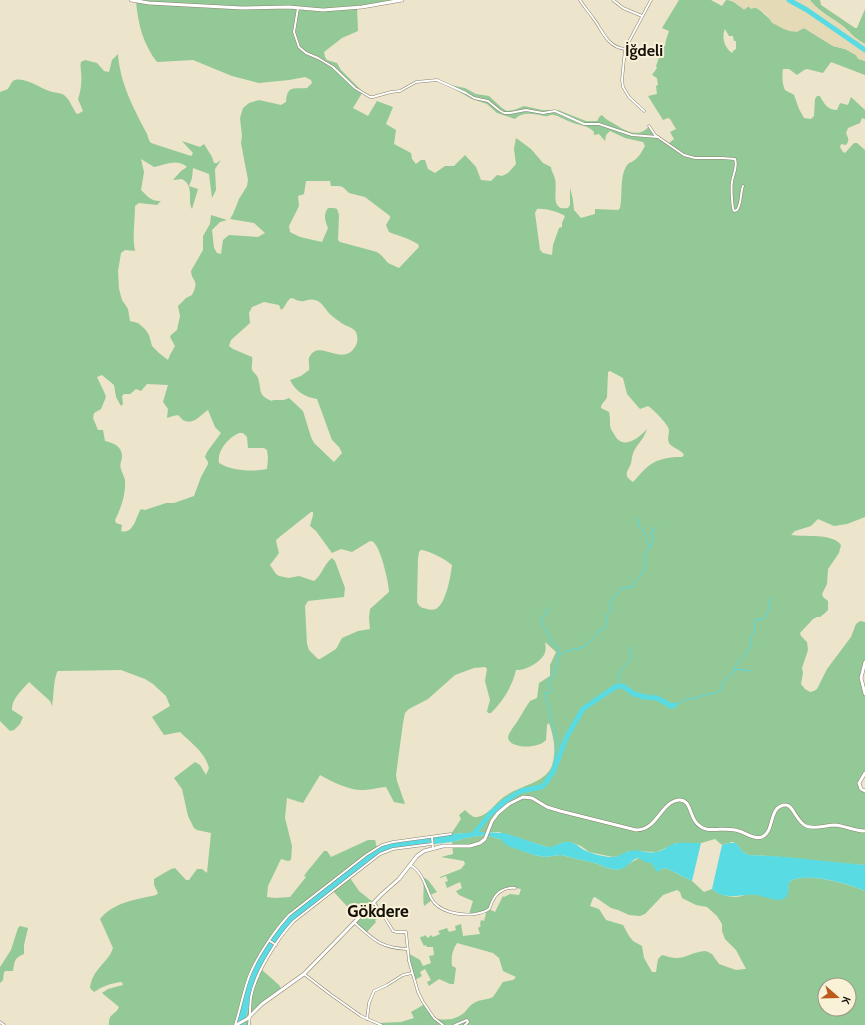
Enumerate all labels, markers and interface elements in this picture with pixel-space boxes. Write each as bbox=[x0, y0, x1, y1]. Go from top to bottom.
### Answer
district label: İğdeli bbox=[625, 41, 663, 60]
district label: Gökdere bbox=[347, 901, 409, 921]
north arrow bbox=[817, 977, 857, 1017]
text: K bbox=[839, 995, 854, 1006]

